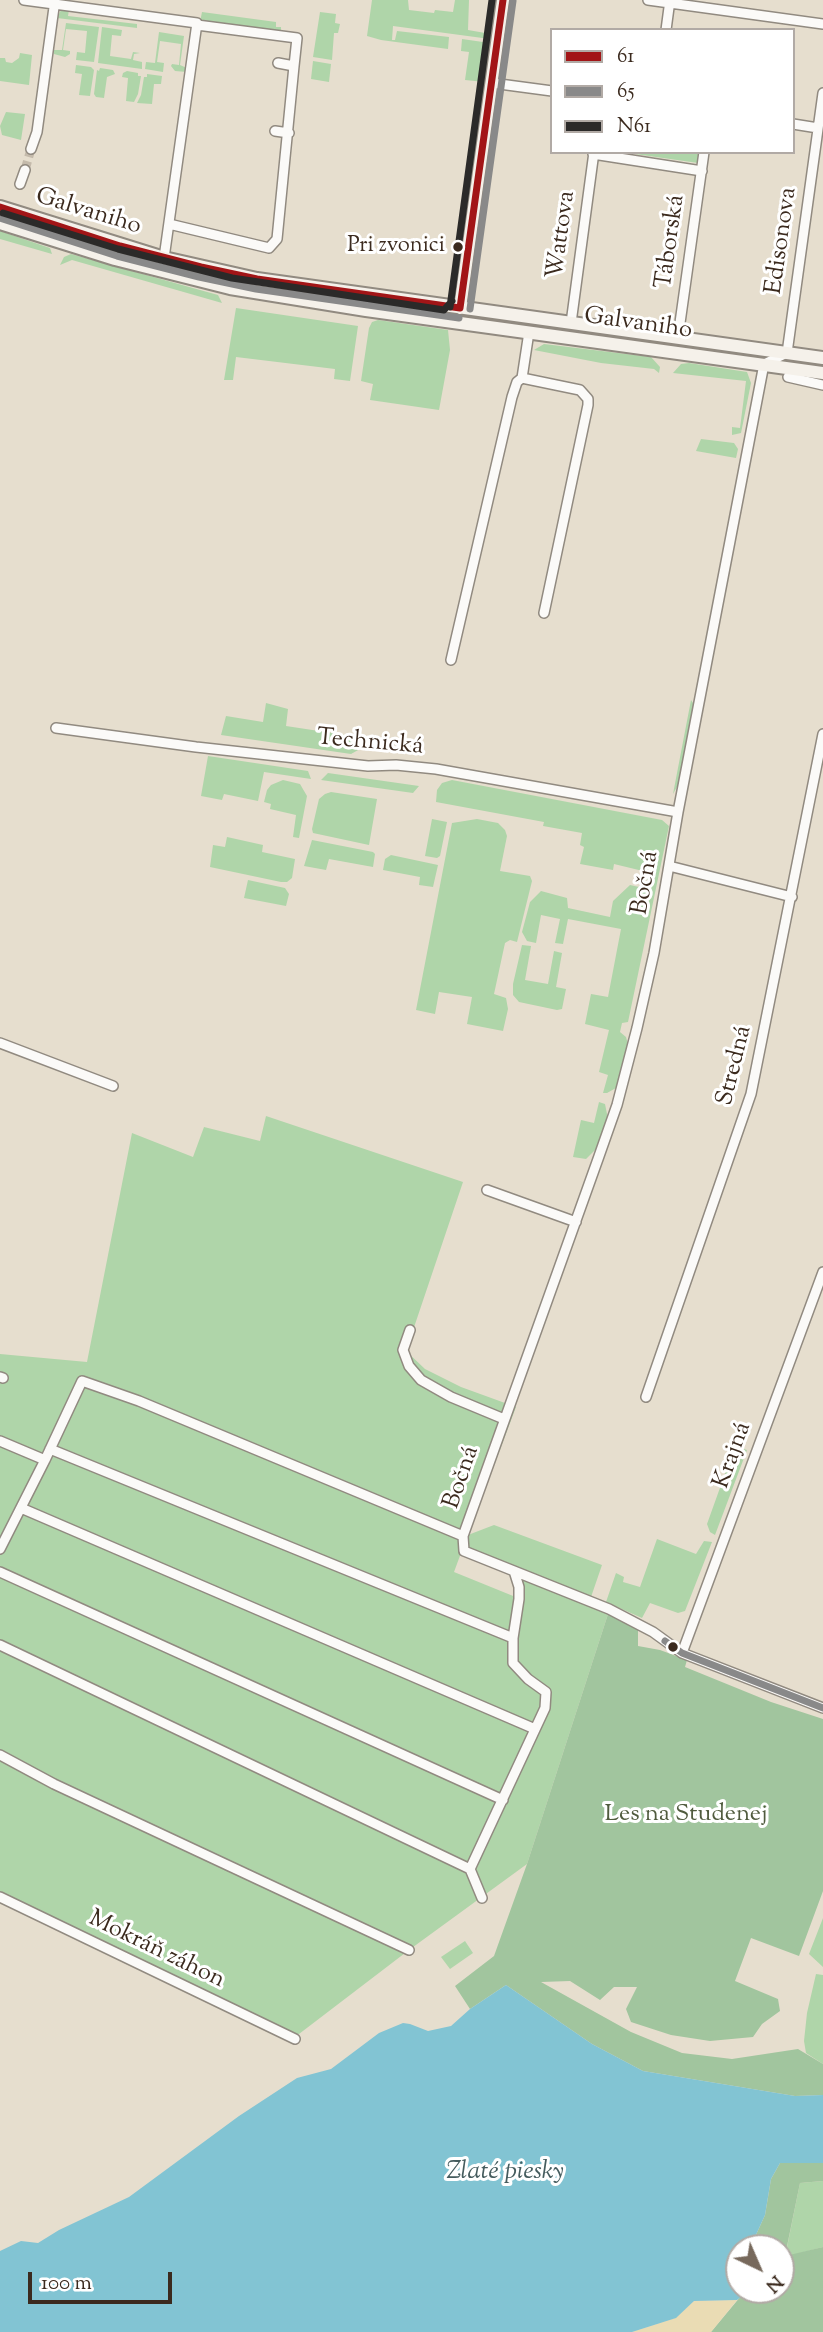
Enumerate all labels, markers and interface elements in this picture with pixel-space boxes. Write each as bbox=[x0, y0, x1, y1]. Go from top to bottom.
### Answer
legend bbox=[550, 28, 795, 154]
text: 61 bbox=[617, 42, 634, 72]
text: 65 bbox=[617, 77, 635, 107]
text: N61 bbox=[617, 112, 651, 142]
street label: Galvaniho bbox=[32, 183, 144, 243]
street label: Edisonova bbox=[761, 186, 805, 296]
street label: Wattova bbox=[543, 189, 583, 281]
street label: Táborská bbox=[651, 193, 693, 291]
place label: Pri zvonici bbox=[347, 234, 445, 260]
marker: Pri zvonici bbox=[451, 240, 465, 254]
street label: Galvaniho bbox=[582, 303, 694, 347]
street label: Technická bbox=[316, 725, 424, 763]
street label: Bočná bbox=[627, 849, 667, 917]
street label: Stredná bbox=[712, 1023, 760, 1109]
street label: Krajná bbox=[709, 1419, 759, 1493]
street label: Bočná bbox=[439, 1443, 487, 1513]
unlabelled marker bbox=[666, 1640, 680, 1654]
park label: Les na Studenej bbox=[604, 1802, 768, 1830]
street label: Mokráň záhon bbox=[83, 1906, 229, 1996]
water label: Zlaté piesky bbox=[446, 2158, 564, 2190]
north arrow bbox=[725, 2234, 795, 2304]
scale bar bbox=[32, 2258, 175, 2302]
text: N bbox=[759, 2268, 788, 2298]
text: 100 m bbox=[41, 2269, 92, 2299]

